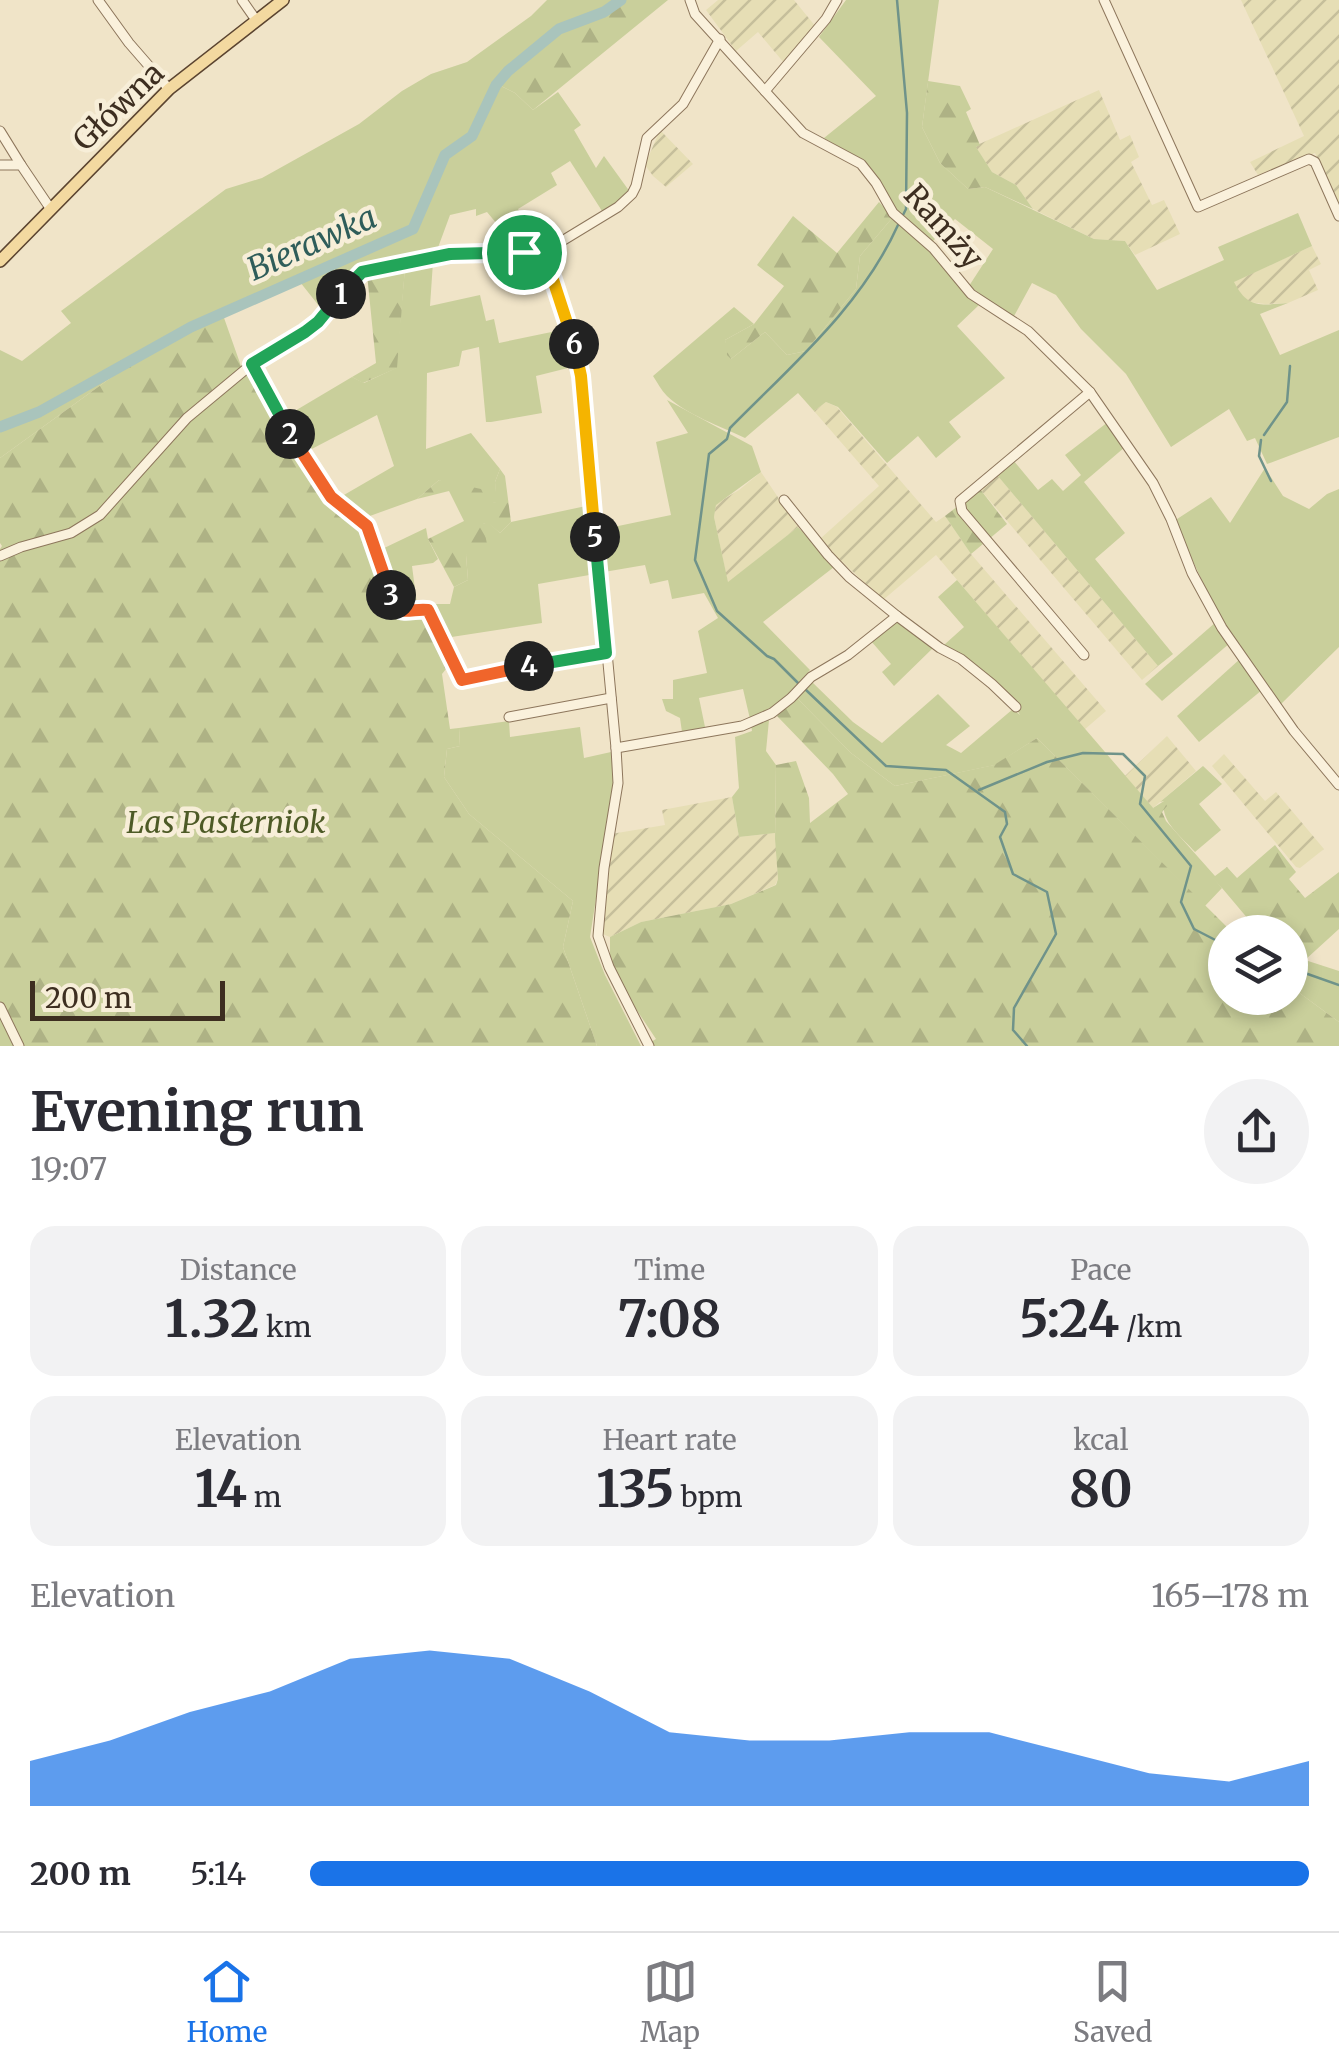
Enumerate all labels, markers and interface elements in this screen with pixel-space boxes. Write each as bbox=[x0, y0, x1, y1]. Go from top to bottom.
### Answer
street label: Główna bbox=[65, 54, 171, 158]
street label: Ramży bbox=[896, 176, 992, 276]
water label: Bierawka bbox=[241, 197, 383, 289]
pin bbox=[482, 210, 567, 295]
icon: arrive bbox=[497, 225, 552, 280]
pin: 1 bbox=[316, 269, 366, 319]
text: 1 bbox=[335, 276, 347, 312]
pin: 6 bbox=[549, 319, 599, 369]
text: 6 bbox=[565, 326, 583, 362]
pin: 2 bbox=[265, 409, 315, 459]
text: 2 bbox=[282, 416, 298, 452]
pin: 5 bbox=[570, 512, 620, 562]
text: 5 bbox=[587, 519, 603, 555]
pin: 3 bbox=[366, 570, 416, 620]
text: 3 bbox=[383, 577, 399, 613]
pin: 4 bbox=[504, 641, 554, 691]
text: 4 bbox=[520, 648, 538, 684]
park label: Las Pasterniok bbox=[126, 803, 326, 841]
map controls bbox=[1208, 915, 1308, 1015]
button: layers bbox=[1208, 915, 1308, 1015]
scale bar bbox=[30, 976, 225, 1020]
text: 200 m bbox=[45, 980, 132, 1016]
text: Evening run bbox=[30, 1077, 364, 1146]
button: share bbox=[1204, 1079, 1309, 1184]
text: 19:07 bbox=[30, 1149, 107, 1189]
text: Distance bbox=[180, 1252, 297, 1288]
text: Time bbox=[634, 1252, 705, 1288]
text: Pace bbox=[1070, 1252, 1131, 1288]
text: 1.32 bbox=[165, 1288, 259, 1351]
text: 7:08 bbox=[618, 1288, 721, 1351]
text: 5:24 bbox=[1019, 1288, 1119, 1351]
text: km bbox=[259, 1309, 312, 1345]
text: /km bbox=[1119, 1309, 1182, 1345]
text: Elevation bbox=[175, 1422, 302, 1458]
text: Heart rate bbox=[603, 1422, 736, 1458]
text: kcal bbox=[1073, 1422, 1128, 1458]
text: 14 bbox=[195, 1458, 247, 1521]
text: 135 bbox=[596, 1458, 674, 1521]
text: 80 bbox=[1069, 1458, 1133, 1521]
text: m bbox=[247, 1479, 282, 1515]
text: bpm bbox=[674, 1479, 743, 1515]
text: Elevation bbox=[30, 1576, 175, 1616]
text: 165–178 m bbox=[1151, 1576, 1309, 1616]
text: 200 m bbox=[30, 1854, 131, 1894]
text: 5:14 bbox=[190, 1854, 246, 1894]
tab: Home bbox=[187, 1954, 267, 2050]
tab: Map bbox=[640, 1954, 700, 2050]
tab: Saved bbox=[1073, 1954, 1152, 2050]

